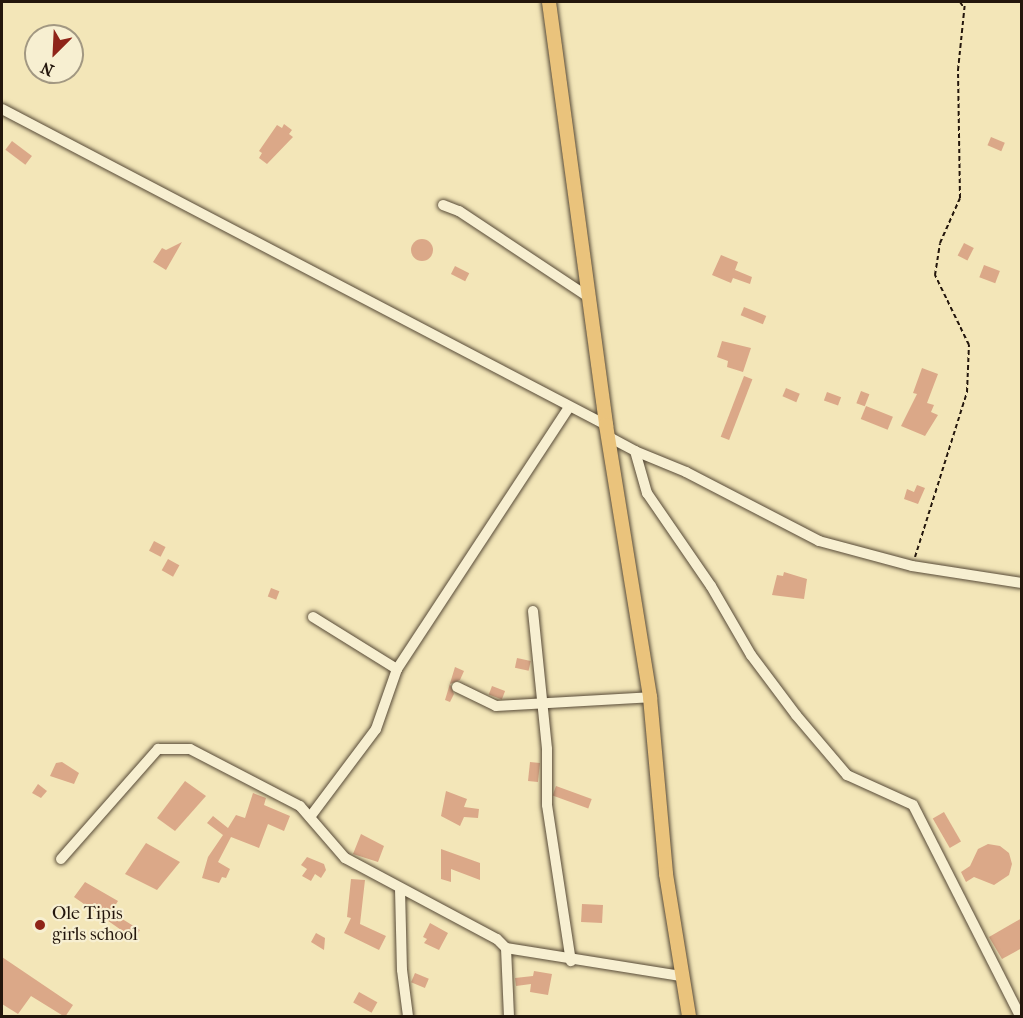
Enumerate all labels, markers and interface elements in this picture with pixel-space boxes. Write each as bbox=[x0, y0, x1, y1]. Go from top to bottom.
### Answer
north arrow bbox=[24, 24, 84, 84]
text: N bbox=[38, 58, 57, 80]
place label: Ole Tipis girls school bbox=[52, 904, 138, 946]
marker: Ole Tipis girls school bbox=[33, 918, 47, 932]

